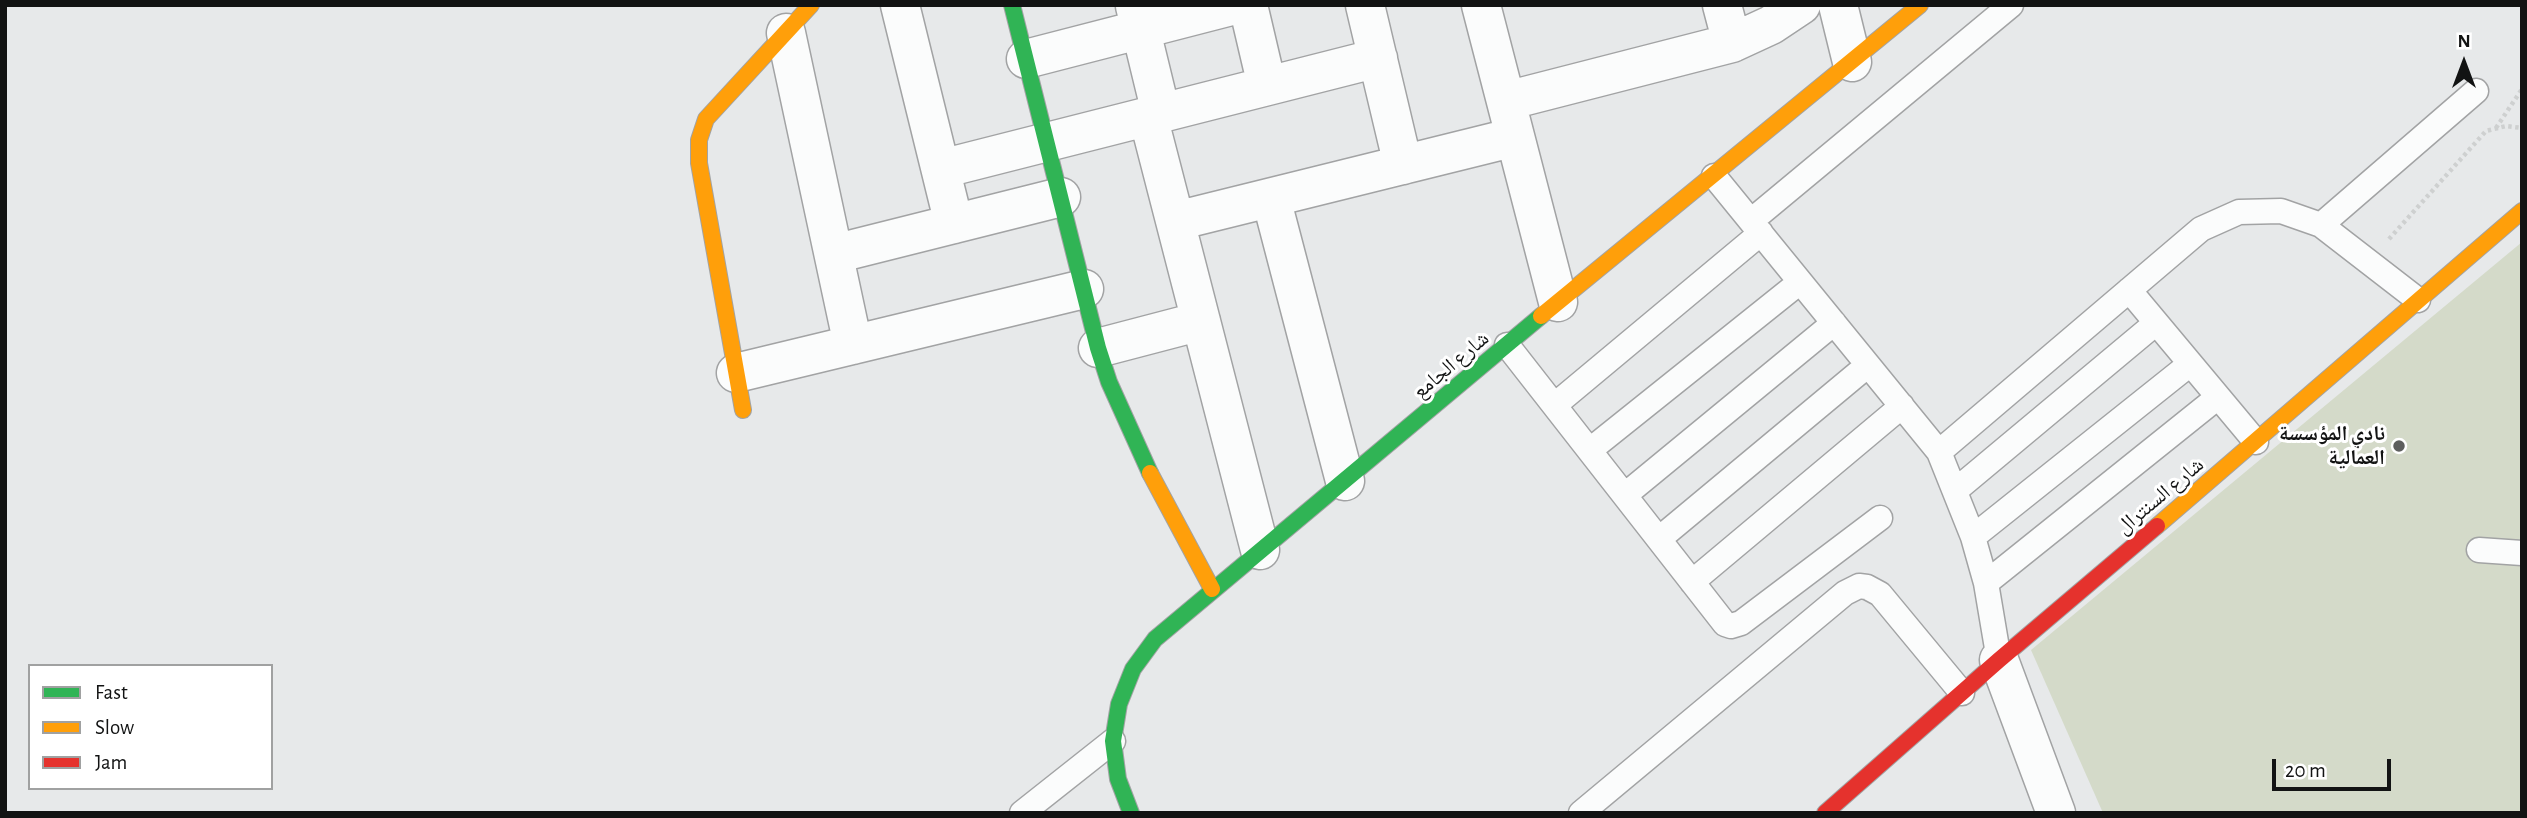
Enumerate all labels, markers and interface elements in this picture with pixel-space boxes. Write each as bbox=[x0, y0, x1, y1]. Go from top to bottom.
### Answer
north arrow bbox=[2429, 28, 2499, 98]
text: N bbox=[2457, 32, 2471, 51]
street label: شارع الجامع bbox=[1408, 326, 1494, 404]
place label: نادي المؤسسة العمالية bbox=[2279, 421, 2385, 471]
marker: نادي المؤسسة العمالية bbox=[2391, 438, 2407, 454]
street label: شارع السنترال bbox=[2111, 452, 2209, 540]
legend bbox=[28, 664, 273, 790]
text: Fast bbox=[95, 682, 128, 703]
text: Slow bbox=[95, 717, 134, 738]
scale bar bbox=[2275, 744, 2394, 788]
text: Jam bbox=[95, 752, 127, 773]
text: 20 m bbox=[2285, 760, 2326, 781]

